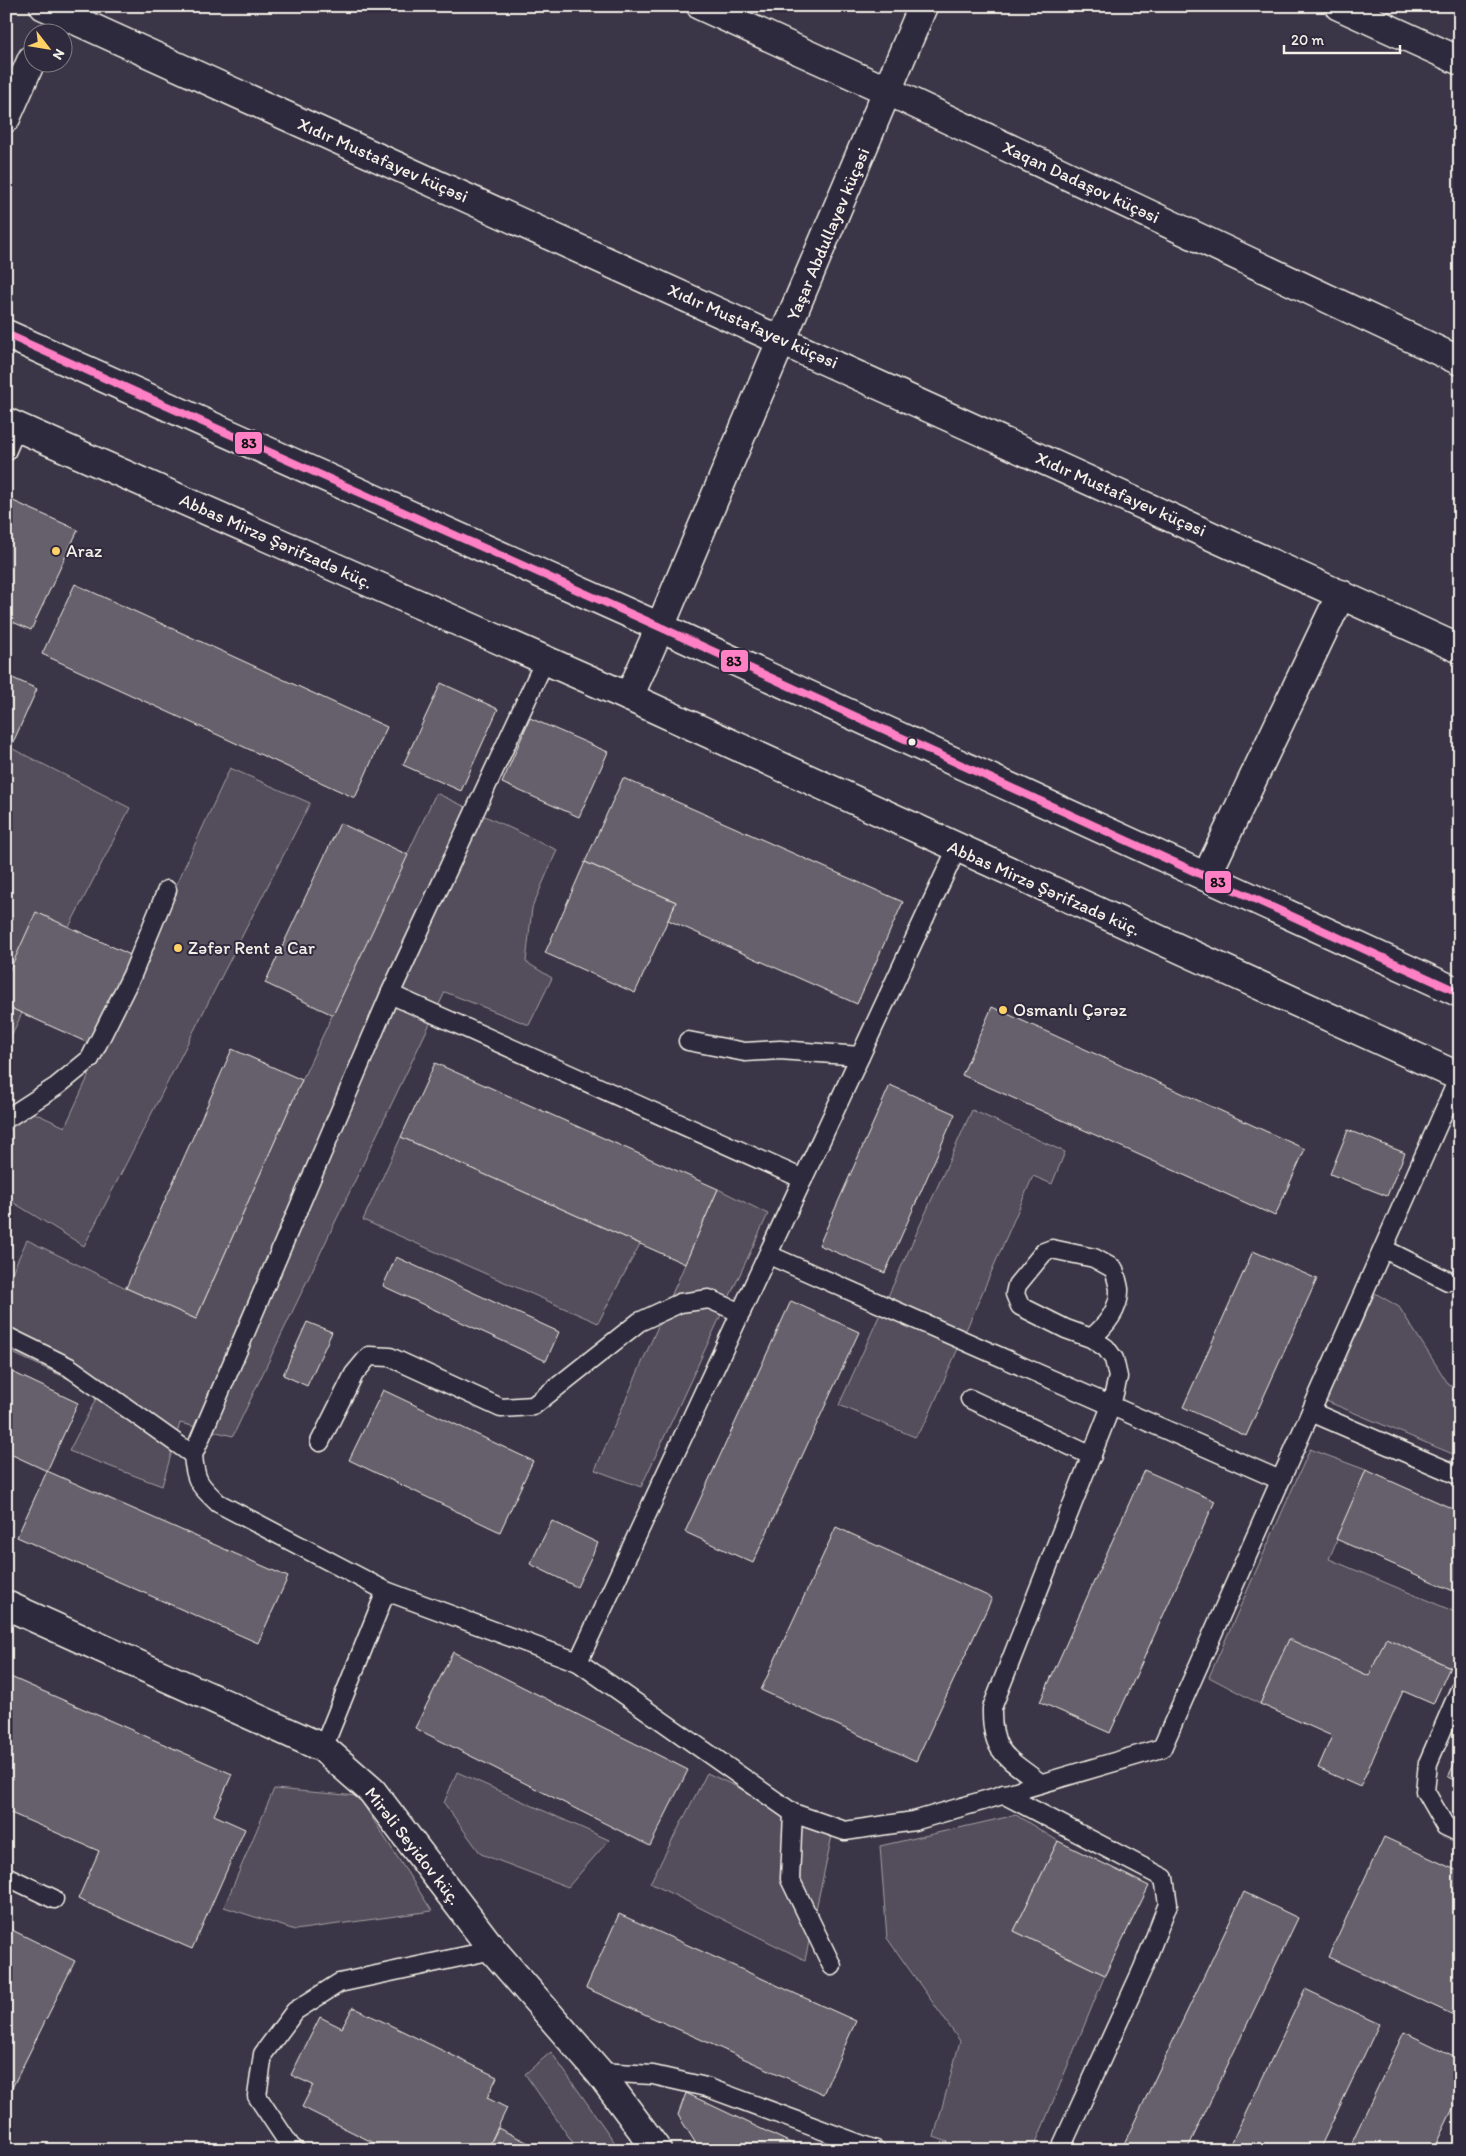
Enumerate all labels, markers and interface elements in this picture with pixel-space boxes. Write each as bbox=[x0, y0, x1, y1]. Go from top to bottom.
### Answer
north arrow bbox=[22, 22, 72, 72]
scale bar bbox=[1284, 22, 1400, 54]
text: 20 m bbox=[1291, 31, 1325, 49]
text: N bbox=[49, 46, 68, 63]
street label: Xıdır Mustafayev küçəsi bbox=[294, 112, 472, 208]
street label: Xaqan Dadaşov küçəsi bbox=[999, 136, 1163, 228]
street label: Yaşar Abdullayev küçəsi bbox=[782, 144, 874, 324]
street label: Xıdır Mustafayev küçəsi bbox=[664, 278, 842, 374]
line badge: 83 bbox=[234, 431, 263, 455]
text: 83 bbox=[241, 435, 257, 452]
street label: Xıdır Mustafayev küçəsi bbox=[1032, 446, 1210, 542]
street label: Abbas Mirzə Şərifzadə küç. bbox=[176, 488, 376, 594]
place label: Araz bbox=[66, 540, 102, 562]
marker: Araz bbox=[50, 545, 62, 557]
line badge: 83 bbox=[720, 649, 749, 673]
text: 83 bbox=[726, 653, 742, 670]
unlabelled marker bbox=[907, 737, 917, 747]
street label: Abbas Mirzə Şərifzadə küç. bbox=[944, 835, 1144, 941]
line badge: 83 bbox=[1204, 870, 1232, 894]
text: 83 bbox=[1210, 874, 1226, 891]
place label: Zəfər Rent a Car bbox=[188, 937, 316, 959]
marker: Zəfər Rent a Car bbox=[172, 942, 184, 954]
place label: Osmanlı Çərəz bbox=[1013, 999, 1128, 1021]
marker: Osmanlı Çərəz bbox=[997, 1004, 1009, 1016]
street label: Mirəli Seyidov küç. bbox=[360, 1783, 466, 1909]

